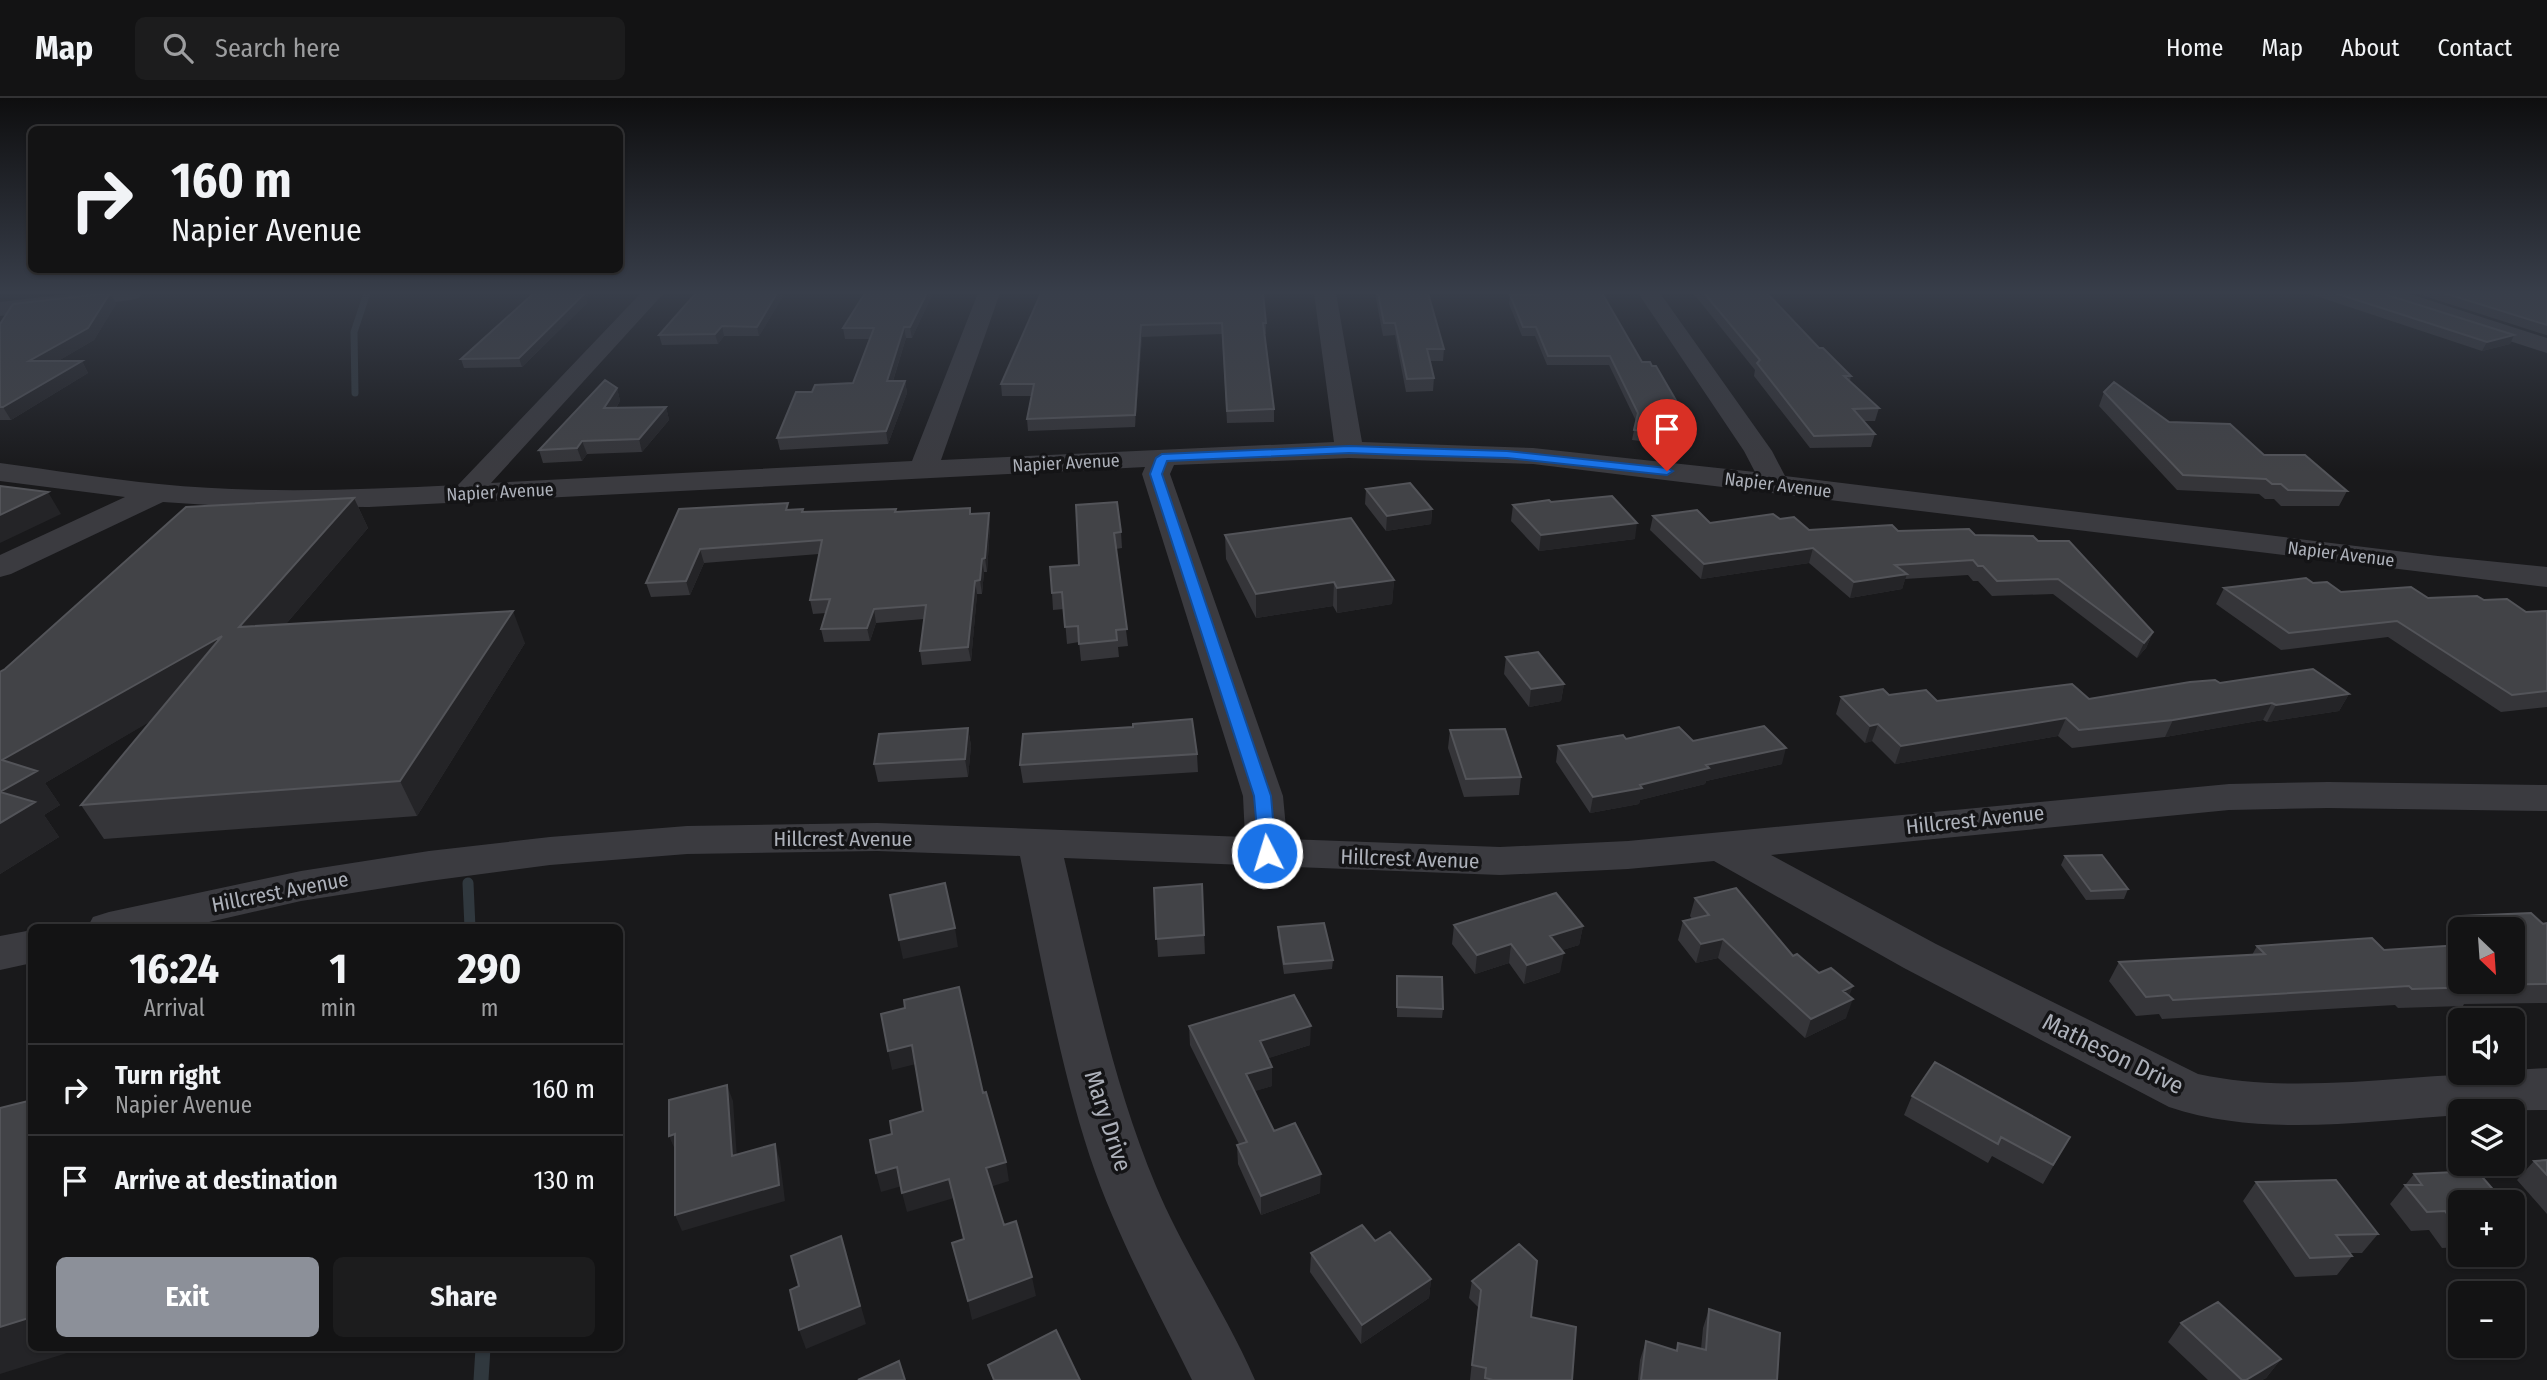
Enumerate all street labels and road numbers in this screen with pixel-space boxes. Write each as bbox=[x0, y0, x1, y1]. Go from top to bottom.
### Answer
street label: Napier Avenue bbox=[1012, 449, 1120, 477]
street label: Napier Avenue bbox=[1723, 468, 1833, 502]
street label: Napier Avenue bbox=[446, 478, 554, 506]
street label: Napier Avenue bbox=[2286, 537, 2396, 571]
street label: Hillcrest Avenue bbox=[1905, 800, 2045, 840]
street label: Hillcrest Avenue bbox=[774, 826, 912, 852]
street label: Hillcrest Avenue bbox=[1340, 844, 1480, 874]
street label: Hillcrest Avenue bbox=[209, 866, 351, 918]
street label: Matheson Drive bbox=[2038, 1008, 2188, 1100]
street label: Mary Drive bbox=[1079, 1067, 1137, 1175]

